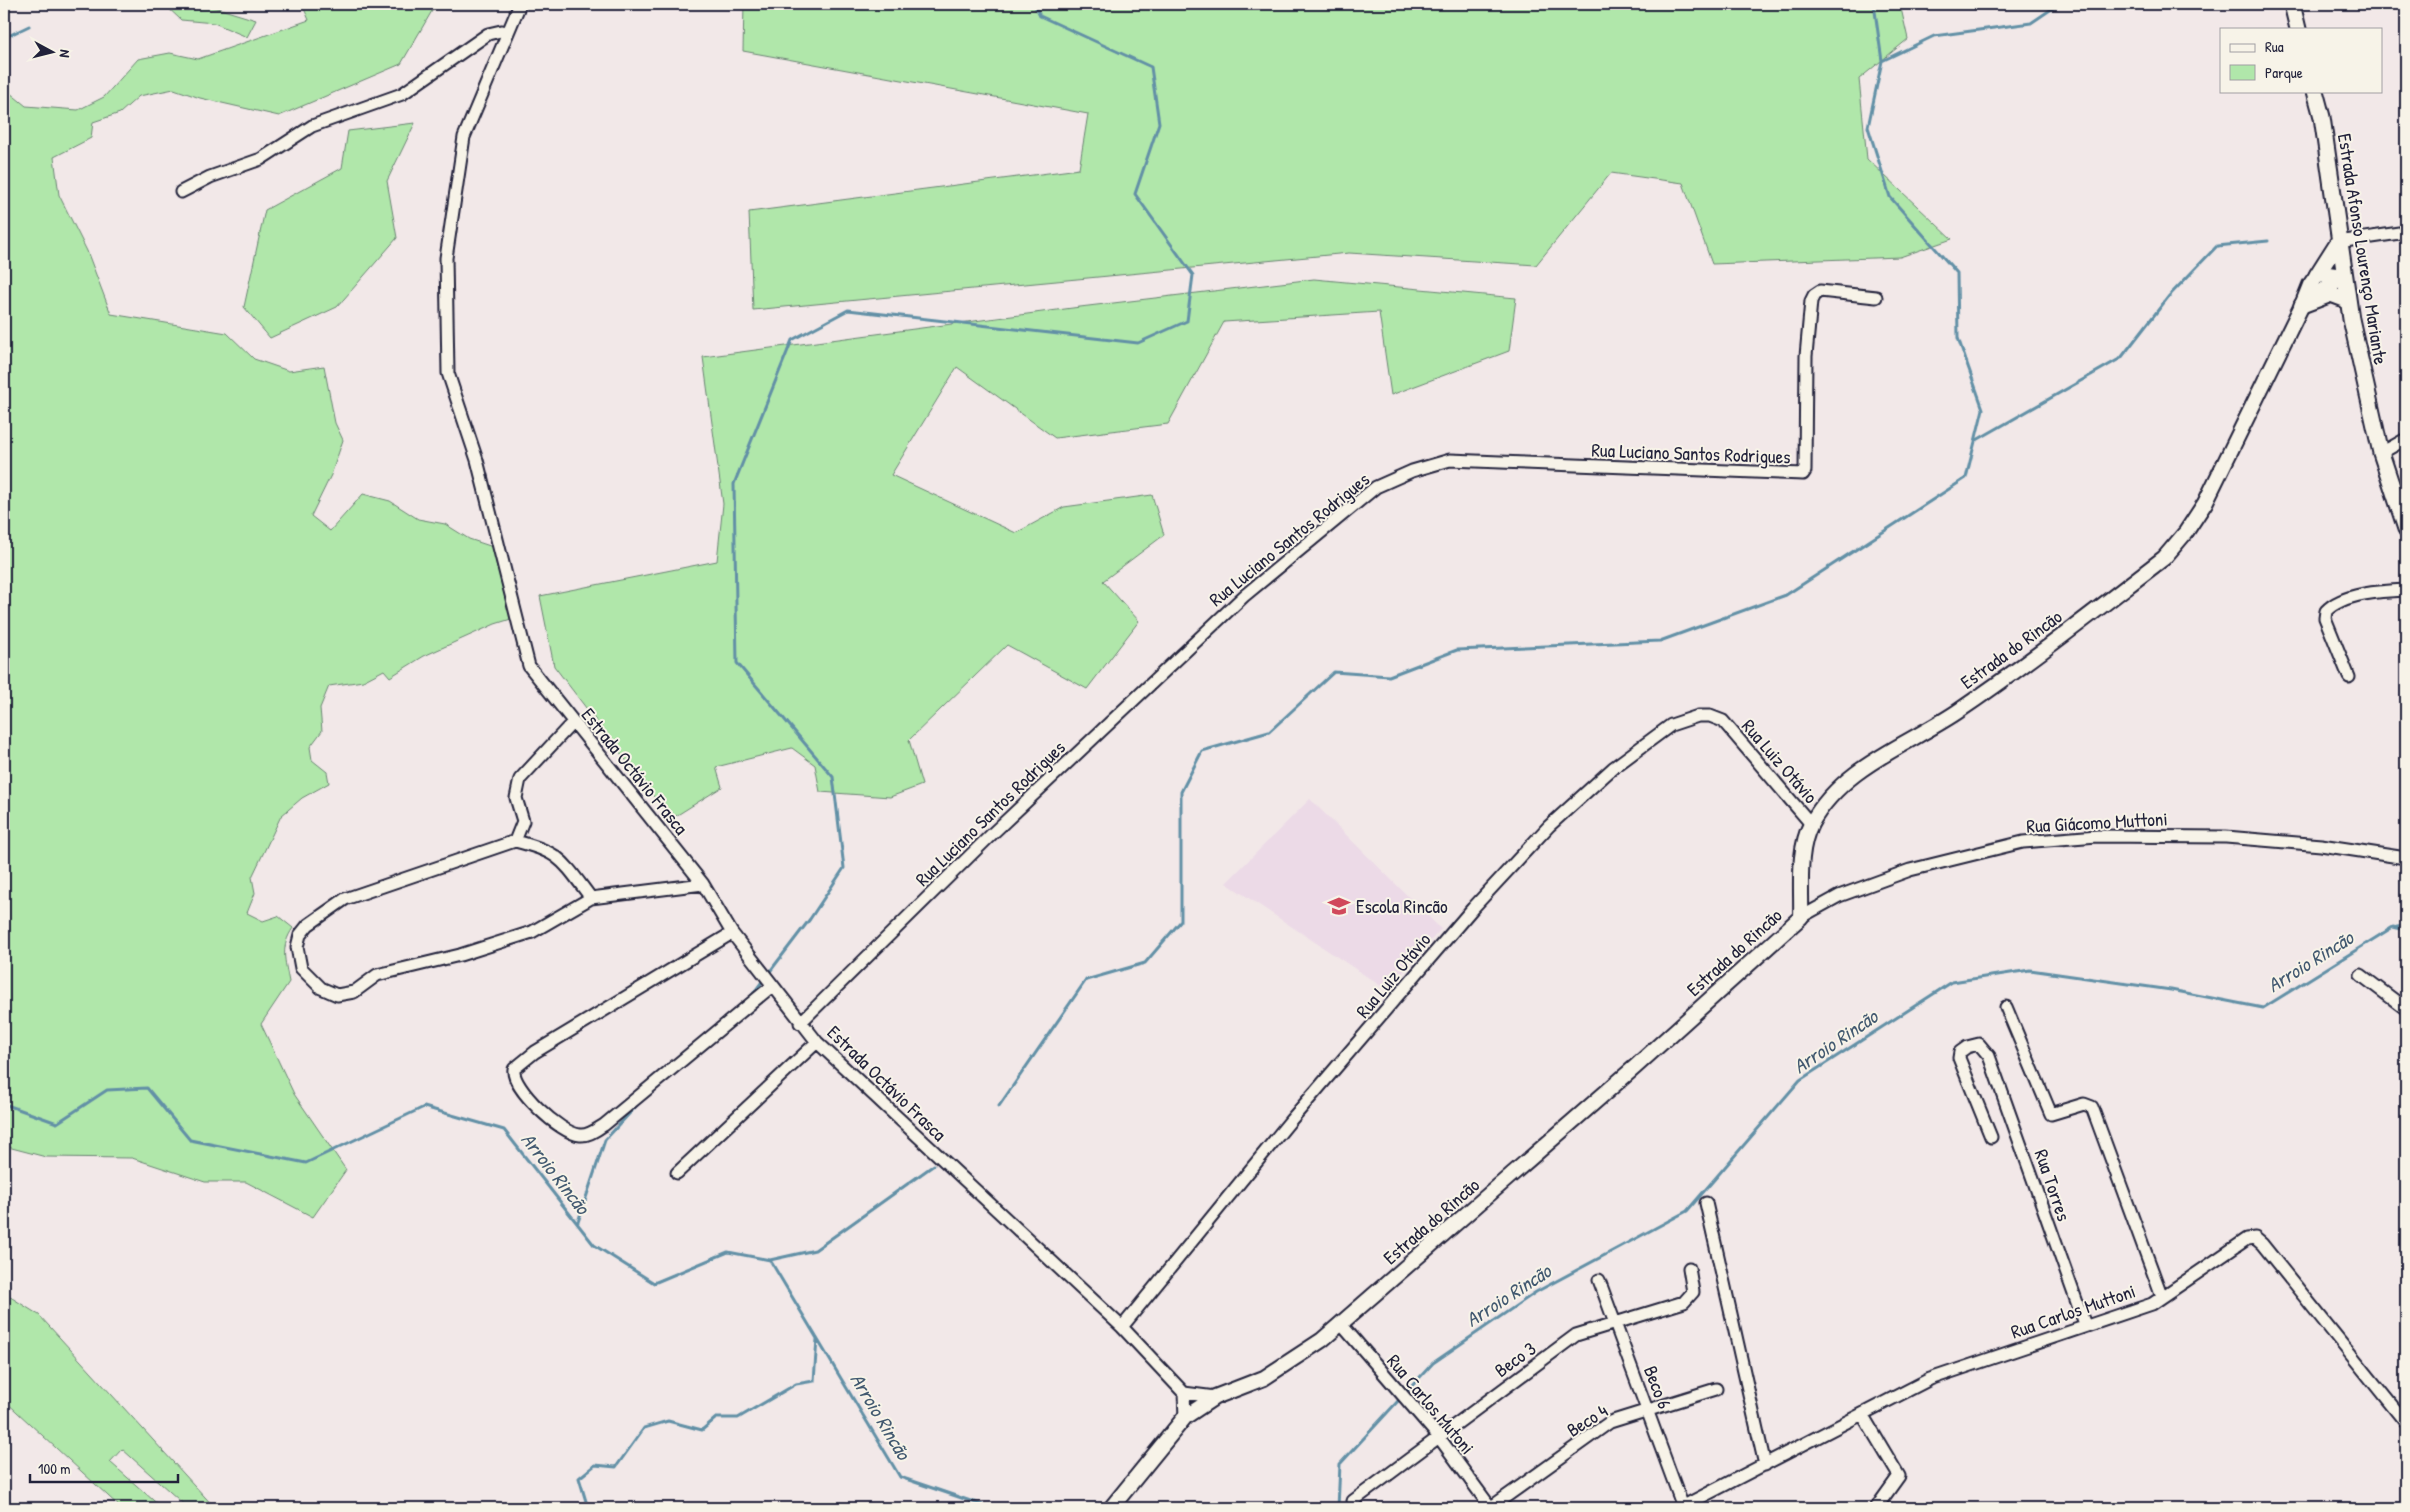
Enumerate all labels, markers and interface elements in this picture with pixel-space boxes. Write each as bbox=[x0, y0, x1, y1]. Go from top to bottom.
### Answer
north arrow bbox=[28, 28, 78, 78]
legend bbox=[2220, 28, 2382, 92]
text: Rua bbox=[2265, 36, 2284, 57]
text: N bbox=[55, 49, 75, 59]
text: Parque bbox=[2265, 62, 2303, 83]
street label: Estrada Afonso Lourenço Mariante bbox=[2332, 132, 2394, 367]
street label: Rua Luciano Santos Rodrigues bbox=[1591, 437, 1791, 469]
street label: Rua Luciano Santos Rodrigues bbox=[1203, 466, 1375, 612]
street label: Estrada do Rincão bbox=[1955, 603, 2067, 695]
street label: Estrada Octávio Frasca bbox=[576, 702, 695, 840]
street label: Rua Luiz Otávio bbox=[1736, 713, 1824, 809]
street label: Rua Luciano Santos Rodrigues bbox=[909, 734, 1071, 892]
street label: Rua Giácomo Muttoni bbox=[2026, 805, 2168, 839]
school or university icon: Escola Rincão bbox=[1326, 893, 1352, 919]
place label: Escola Rincão bbox=[1356, 893, 1448, 919]
street label: Estrada do Rincão bbox=[1681, 902, 1787, 1002]
water label: Arroio Rincão bbox=[2262, 923, 2360, 998]
street label: Rua Luiz Otávio bbox=[1350, 927, 1436, 1023]
water label: Arroio Rincão bbox=[1787, 1002, 1884, 1079]
street label: Estrada Octávio Frasca bbox=[822, 1019, 953, 1147]
water label: Arroio Rincão bbox=[516, 1127, 598, 1221]
street label: Rua Torres bbox=[2029, 1146, 2077, 1224]
street label: Estrada do Rincão bbox=[1377, 1172, 1485, 1270]
water label: Arroio Rincão bbox=[1460, 1256, 1557, 1333]
street label: Rua Carlos Muttoni bbox=[2007, 1278, 2139, 1344]
street label: Beco 3 bbox=[1489, 1335, 1541, 1383]
street label: Rua Carlos Mutoni bbox=[1381, 1348, 1481, 1460]
street label: Beco 6 bbox=[1638, 1362, 1678, 1412]
water label: Arroio Rincão bbox=[845, 1368, 918, 1466]
street label: Beco 4 bbox=[1562, 1397, 1612, 1443]
scale bar bbox=[30, 1452, 178, 1484]
text: 100 m bbox=[38, 1458, 71, 1479]

